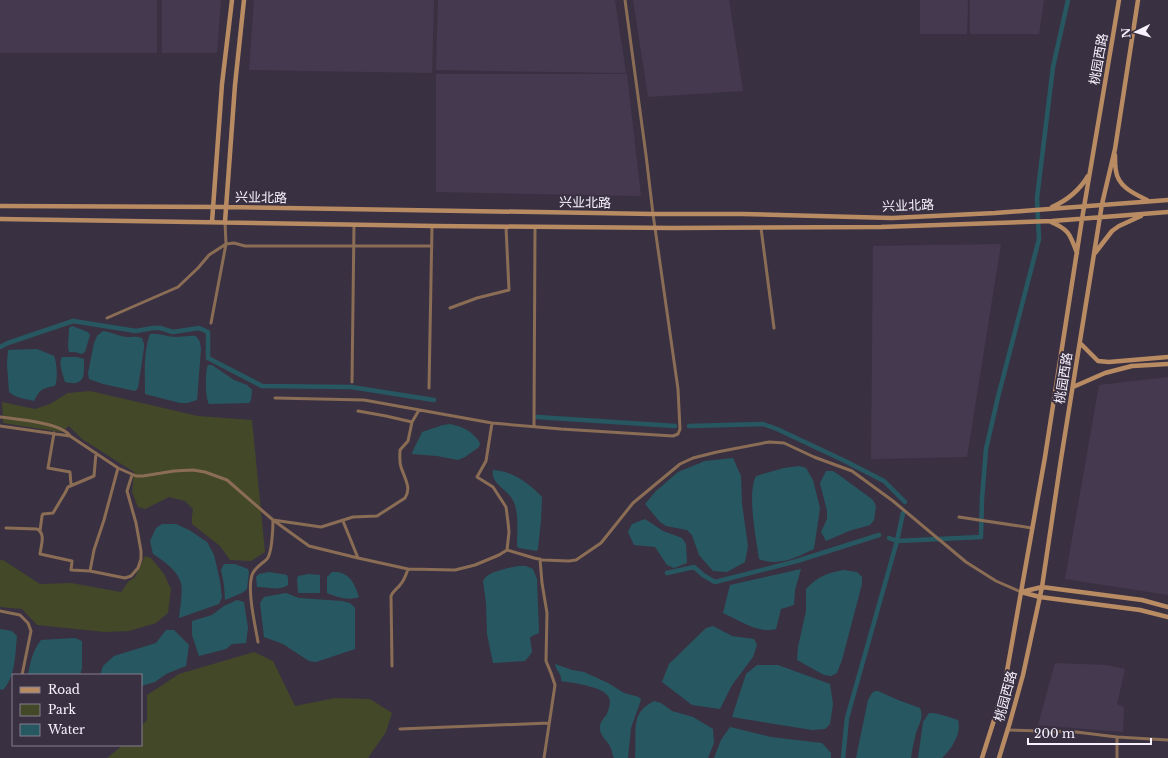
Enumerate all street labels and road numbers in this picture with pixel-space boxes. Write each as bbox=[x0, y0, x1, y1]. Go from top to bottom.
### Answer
street label: 桃园西路 bbox=[1086, 32, 1111, 86]
street label: 兴业北路 bbox=[235, 189, 287, 206]
street label: 兴业北路 bbox=[559, 194, 611, 211]
street label: 兴业北路 bbox=[882, 196, 934, 215]
street label: 桃园西路 bbox=[1051, 351, 1076, 405]
street label: 桃园西路 bbox=[991, 669, 1020, 723]

